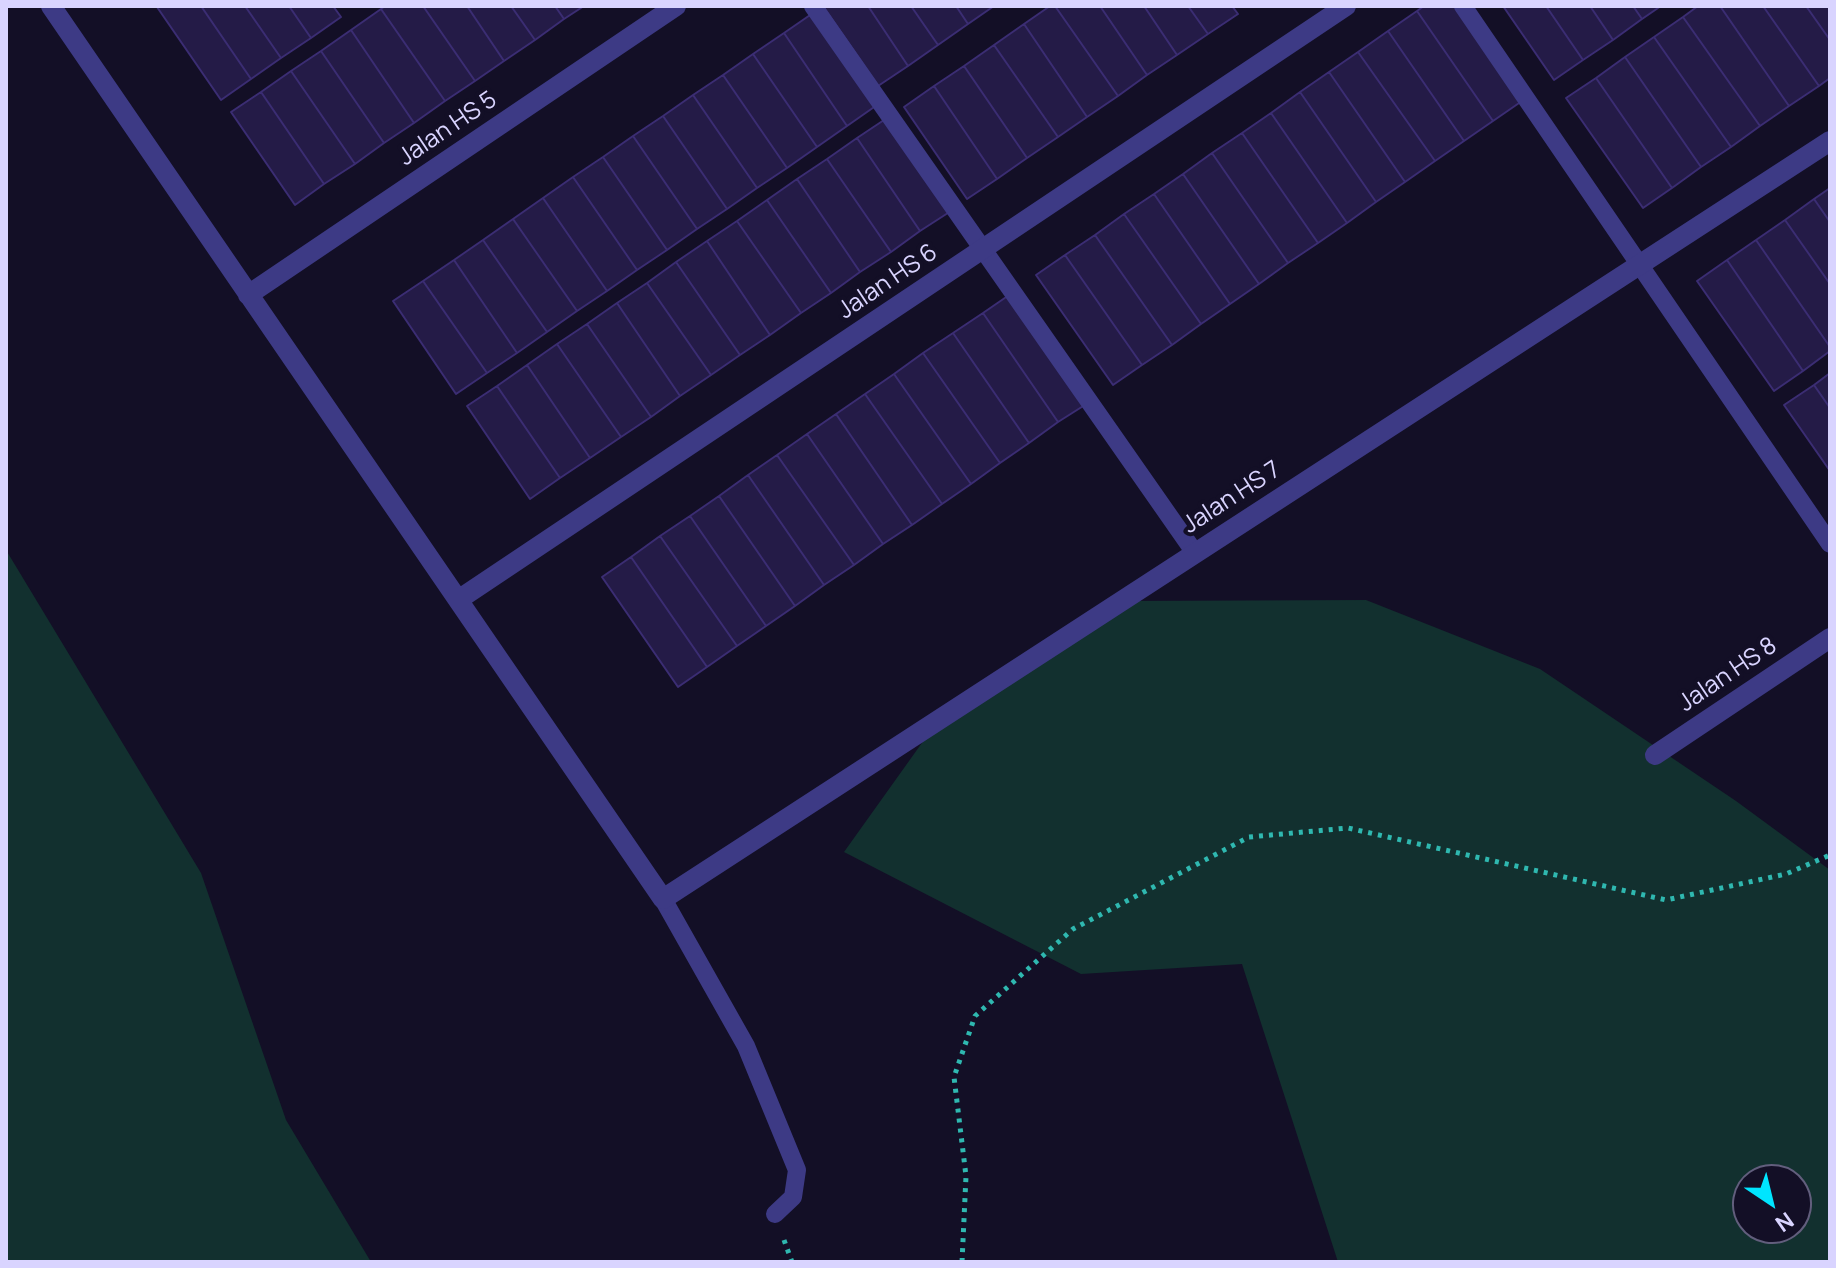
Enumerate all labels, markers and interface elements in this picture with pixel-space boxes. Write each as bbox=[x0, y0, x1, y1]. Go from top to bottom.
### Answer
street label: Jalan HS 5 bbox=[393, 86, 503, 172]
street label: Jalan HS 6 bbox=[833, 238, 943, 326]
street label: Jalan HS 7 bbox=[1178, 456, 1286, 540]
street label: Jalan HS 8 bbox=[1673, 632, 1783, 718]
north arrow bbox=[1732, 1164, 1812, 1244]
text: N bbox=[1770, 1205, 1800, 1239]

